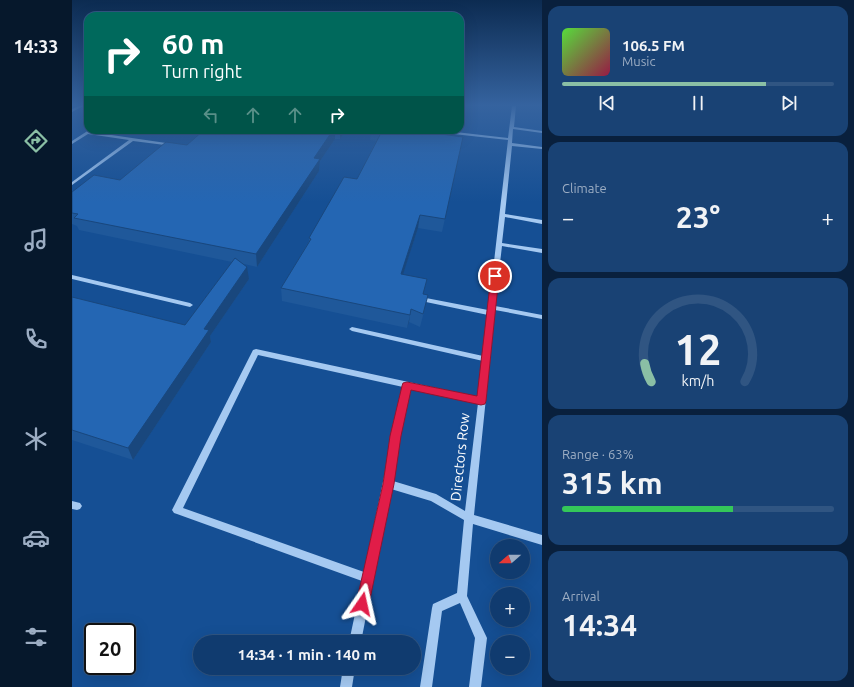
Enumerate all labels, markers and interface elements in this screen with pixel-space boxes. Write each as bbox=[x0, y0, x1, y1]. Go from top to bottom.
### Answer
icon: right bbox=[96, 28, 148, 80]
text: 60 m bbox=[162, 28, 224, 59]
text: 14:33 bbox=[13, 36, 59, 56]
text: 106.5 FM bbox=[622, 37, 685, 54]
text: Music bbox=[622, 54, 656, 68]
text: Turn right bbox=[162, 61, 242, 81]
icon: previous bbox=[596, 92, 618, 114]
icon: pause bbox=[687, 92, 709, 114]
icon: next bbox=[778, 92, 800, 114]
icon: left bbox=[200, 104, 222, 126]
icon: ahead bbox=[242, 104, 264, 126]
icon: ahead bbox=[284, 104, 306, 126]
icon: right bbox=[326, 104, 348, 126]
icon: directions bbox=[22, 127, 50, 155]
text: Climate bbox=[562, 181, 607, 195]
text: 23° bbox=[676, 200, 720, 234]
text: − bbox=[562, 205, 574, 230]
text: + bbox=[822, 205, 834, 230]
icon: music bbox=[22, 226, 50, 254]
pin bbox=[478, 259, 512, 293]
icon: arrive bbox=[484, 265, 506, 287]
icon: phone bbox=[22, 325, 50, 353]
text: 12 bbox=[675, 325, 721, 372]
text: km/h bbox=[682, 372, 714, 388]
street label: Directors Row bbox=[447, 412, 473, 502]
icon: climate bbox=[22, 425, 50, 453]
text: Range · 63% bbox=[562, 447, 634, 461]
text: 315 km bbox=[562, 466, 663, 500]
icon: car bbox=[22, 524, 50, 552]
north arrow bbox=[490, 539, 530, 579]
map controls bbox=[490, 539, 530, 675]
position arrow bbox=[341, 583, 383, 625]
button: + bbox=[490, 587, 530, 627]
text: Arrival bbox=[562, 589, 600, 603]
text: 14:34 bbox=[562, 608, 637, 642]
icon: filters bbox=[22, 623, 50, 651]
speed limit sign: 20 bbox=[84, 623, 136, 675]
button: − bbox=[490, 635, 530, 675]
text: 14:34 · 1 min · 140 m bbox=[238, 646, 376, 663]

